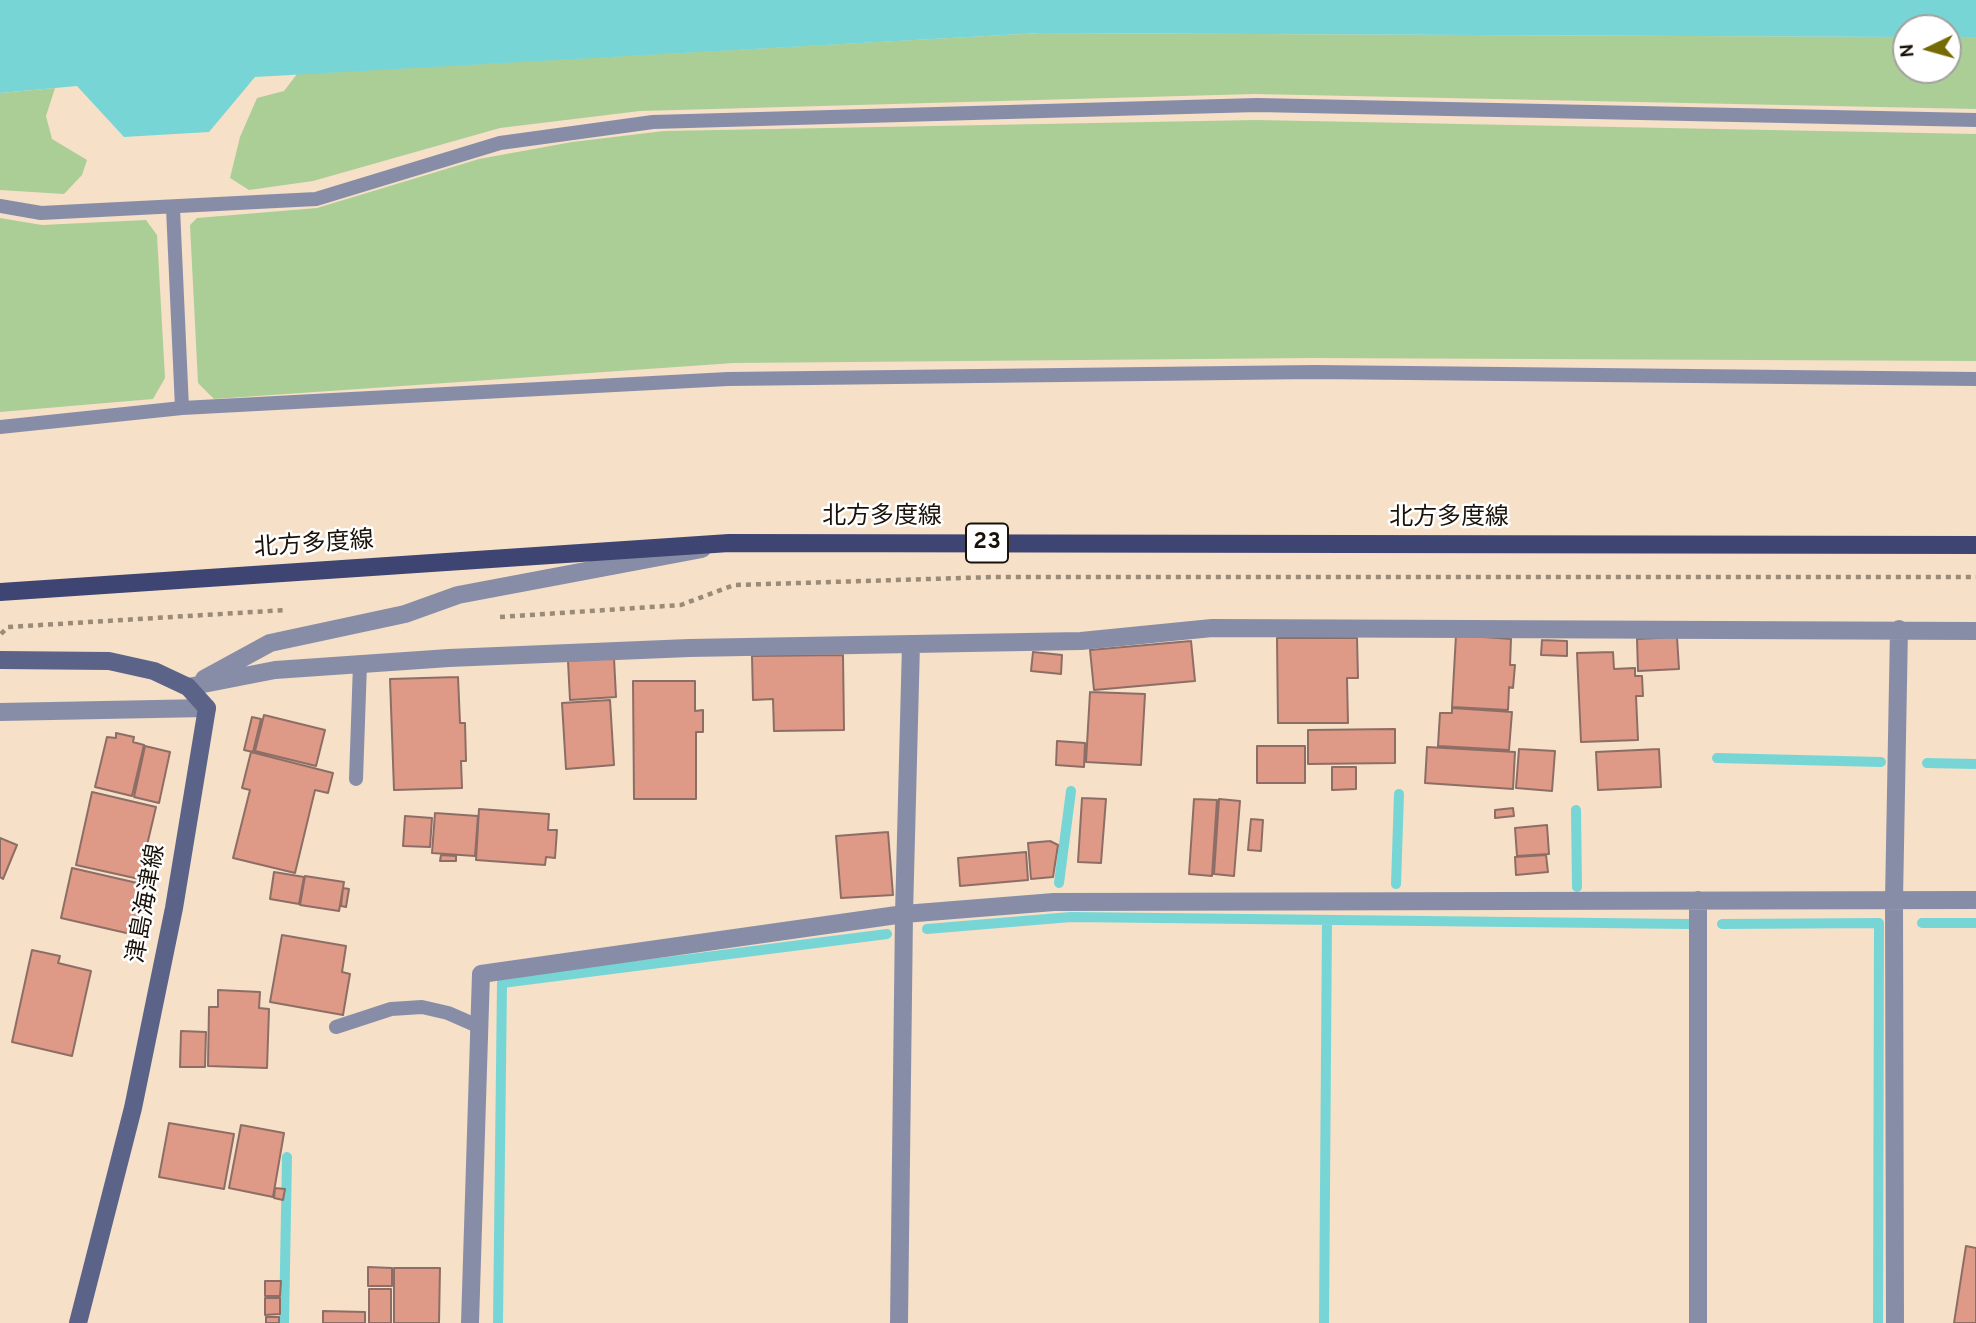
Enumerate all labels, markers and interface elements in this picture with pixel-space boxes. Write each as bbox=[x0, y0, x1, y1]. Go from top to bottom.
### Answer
north arrow bbox=[1892, 14, 1962, 84]
text: N bbox=[1896, 43, 1921, 59]
street label: 北方多度線 bbox=[822, 504, 942, 532]
street label: 北方多度線 bbox=[1389, 505, 1509, 533]
road number: 23 bbox=[966, 524, 1008, 562]
street label: 北方多度線 bbox=[253, 527, 375, 565]
street label: 津島海津線 bbox=[123, 842, 173, 966]

